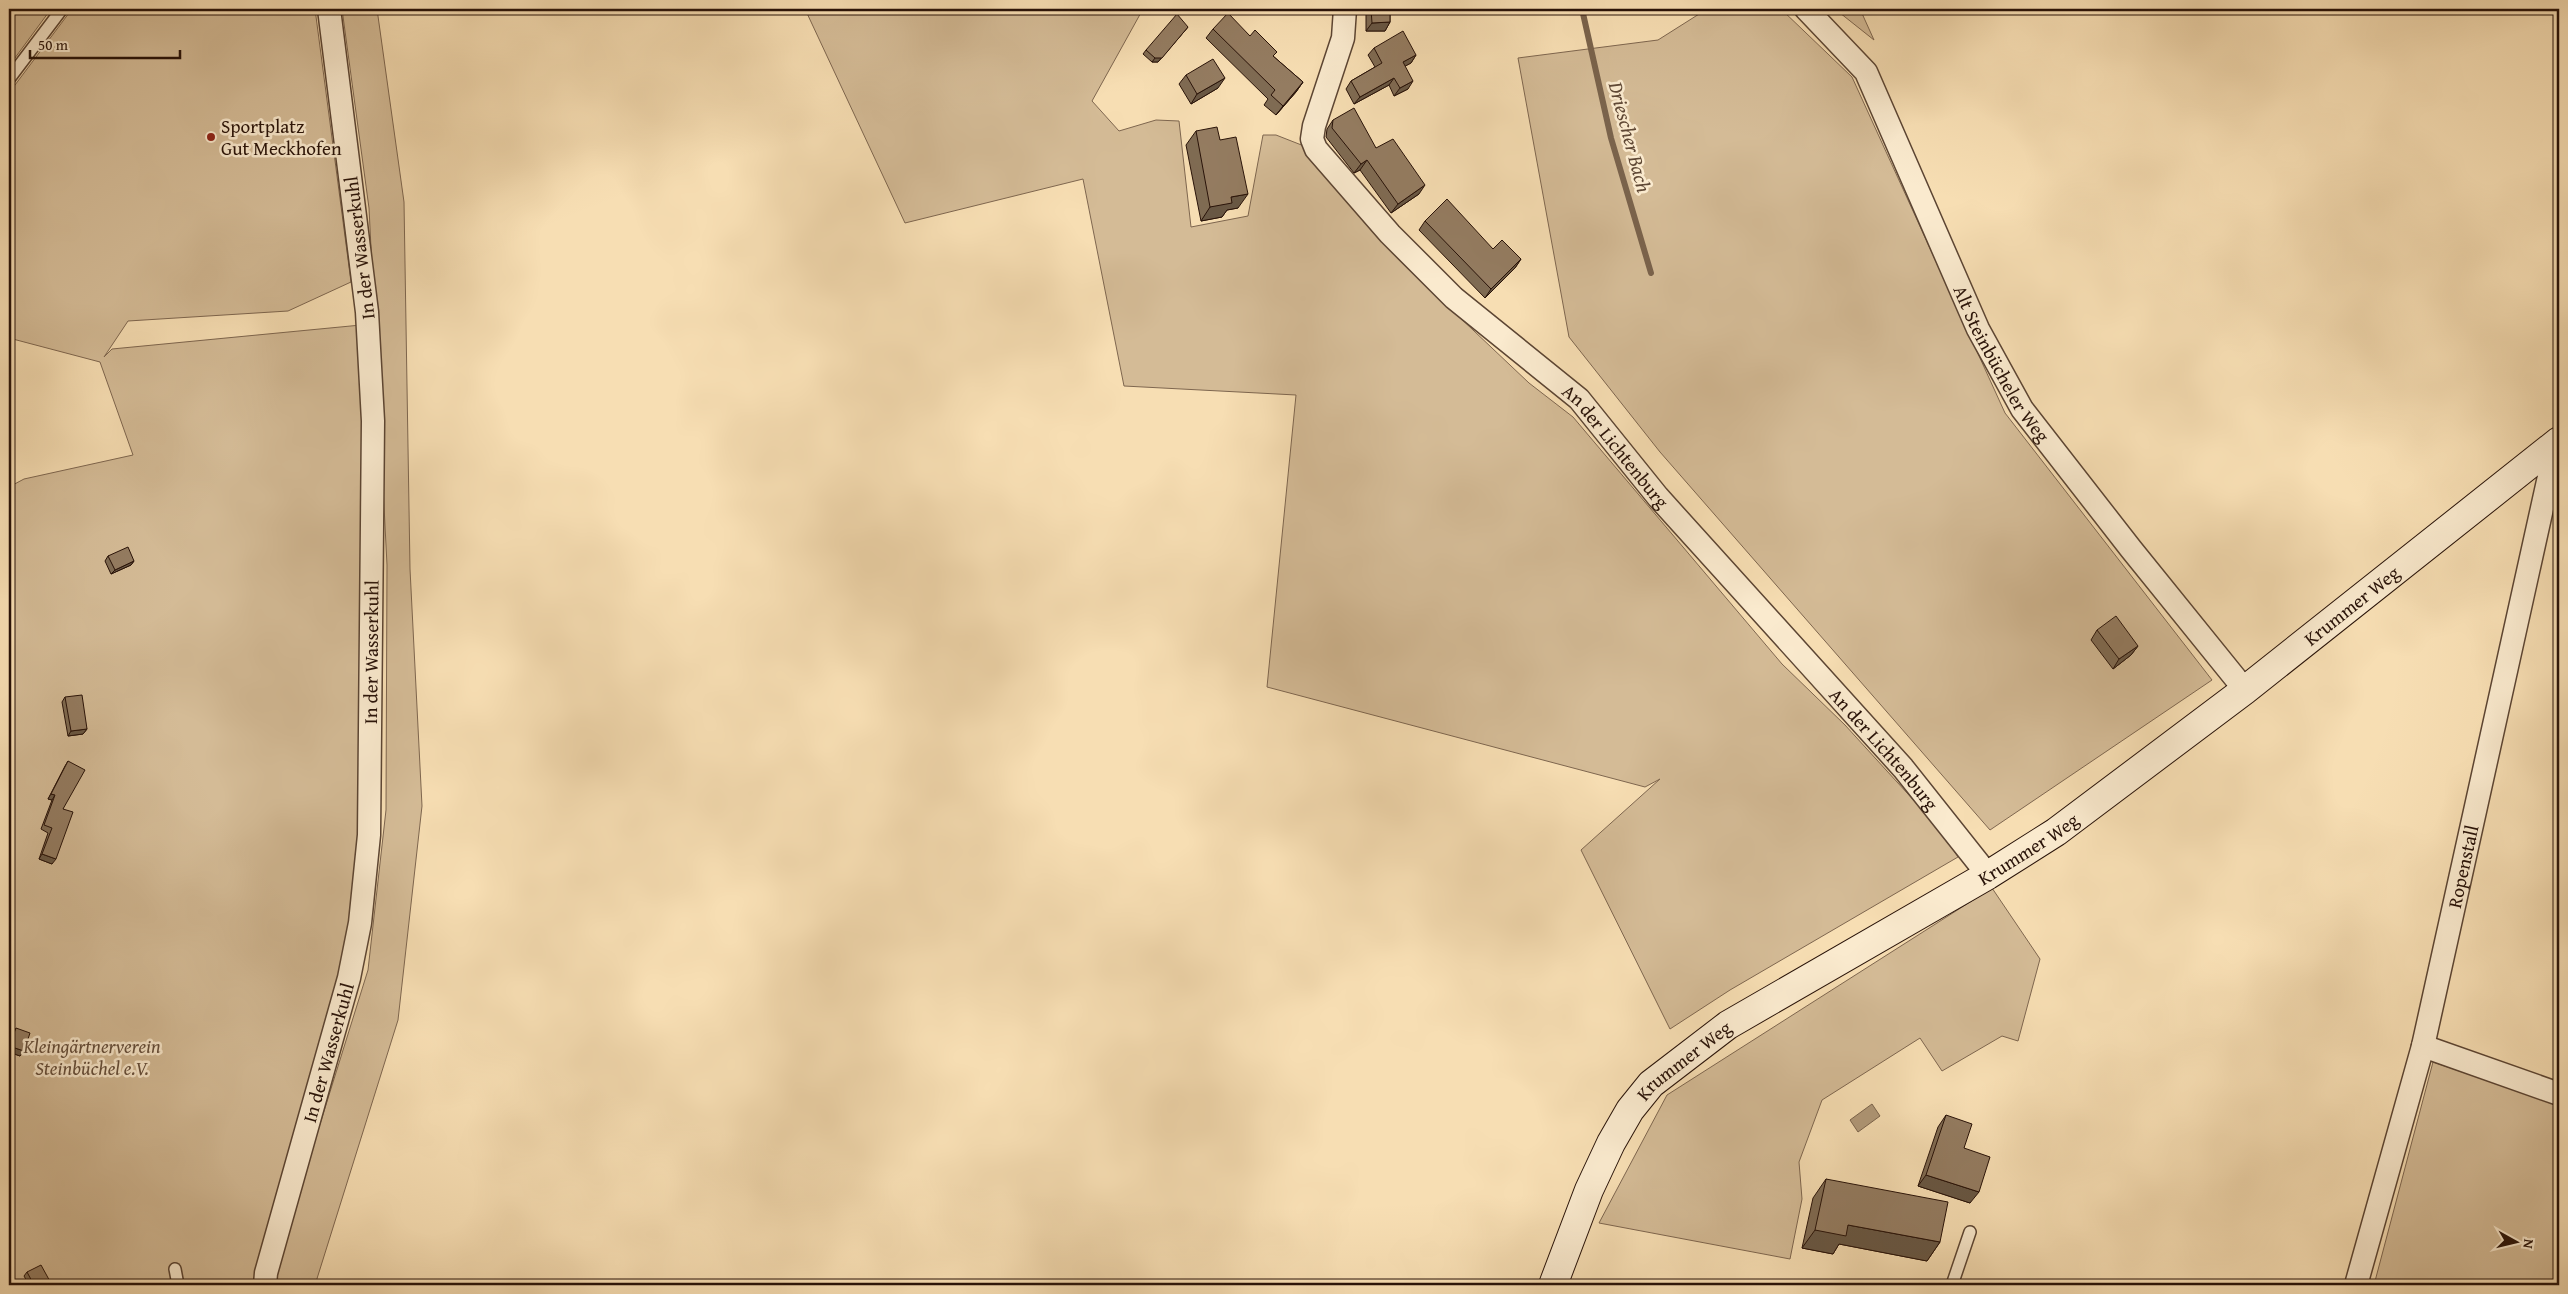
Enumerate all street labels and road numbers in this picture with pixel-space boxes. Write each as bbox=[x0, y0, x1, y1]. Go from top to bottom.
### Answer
street label: In der Wasserkuhl bbox=[336, 175, 382, 321]
street label: Alt Steinbücheler Weg bbox=[1947, 281, 2057, 449]
street label: An der Lichtenburg bbox=[1556, 377, 1676, 515]
street label: Krummer Weg bbox=[2298, 558, 2406, 652]
street label: In der Wasserkuhl bbox=[356, 580, 385, 724]
street label: An der Lichtenburg bbox=[1823, 681, 1946, 817]
street label: Krummer Weg bbox=[1973, 805, 2085, 892]
street label: Ropenstall bbox=[2440, 822, 2486, 911]
street label: In der Wasserkuhl bbox=[295, 979, 361, 1126]
street label: Krummer Weg bbox=[1629, 1013, 1737, 1106]

